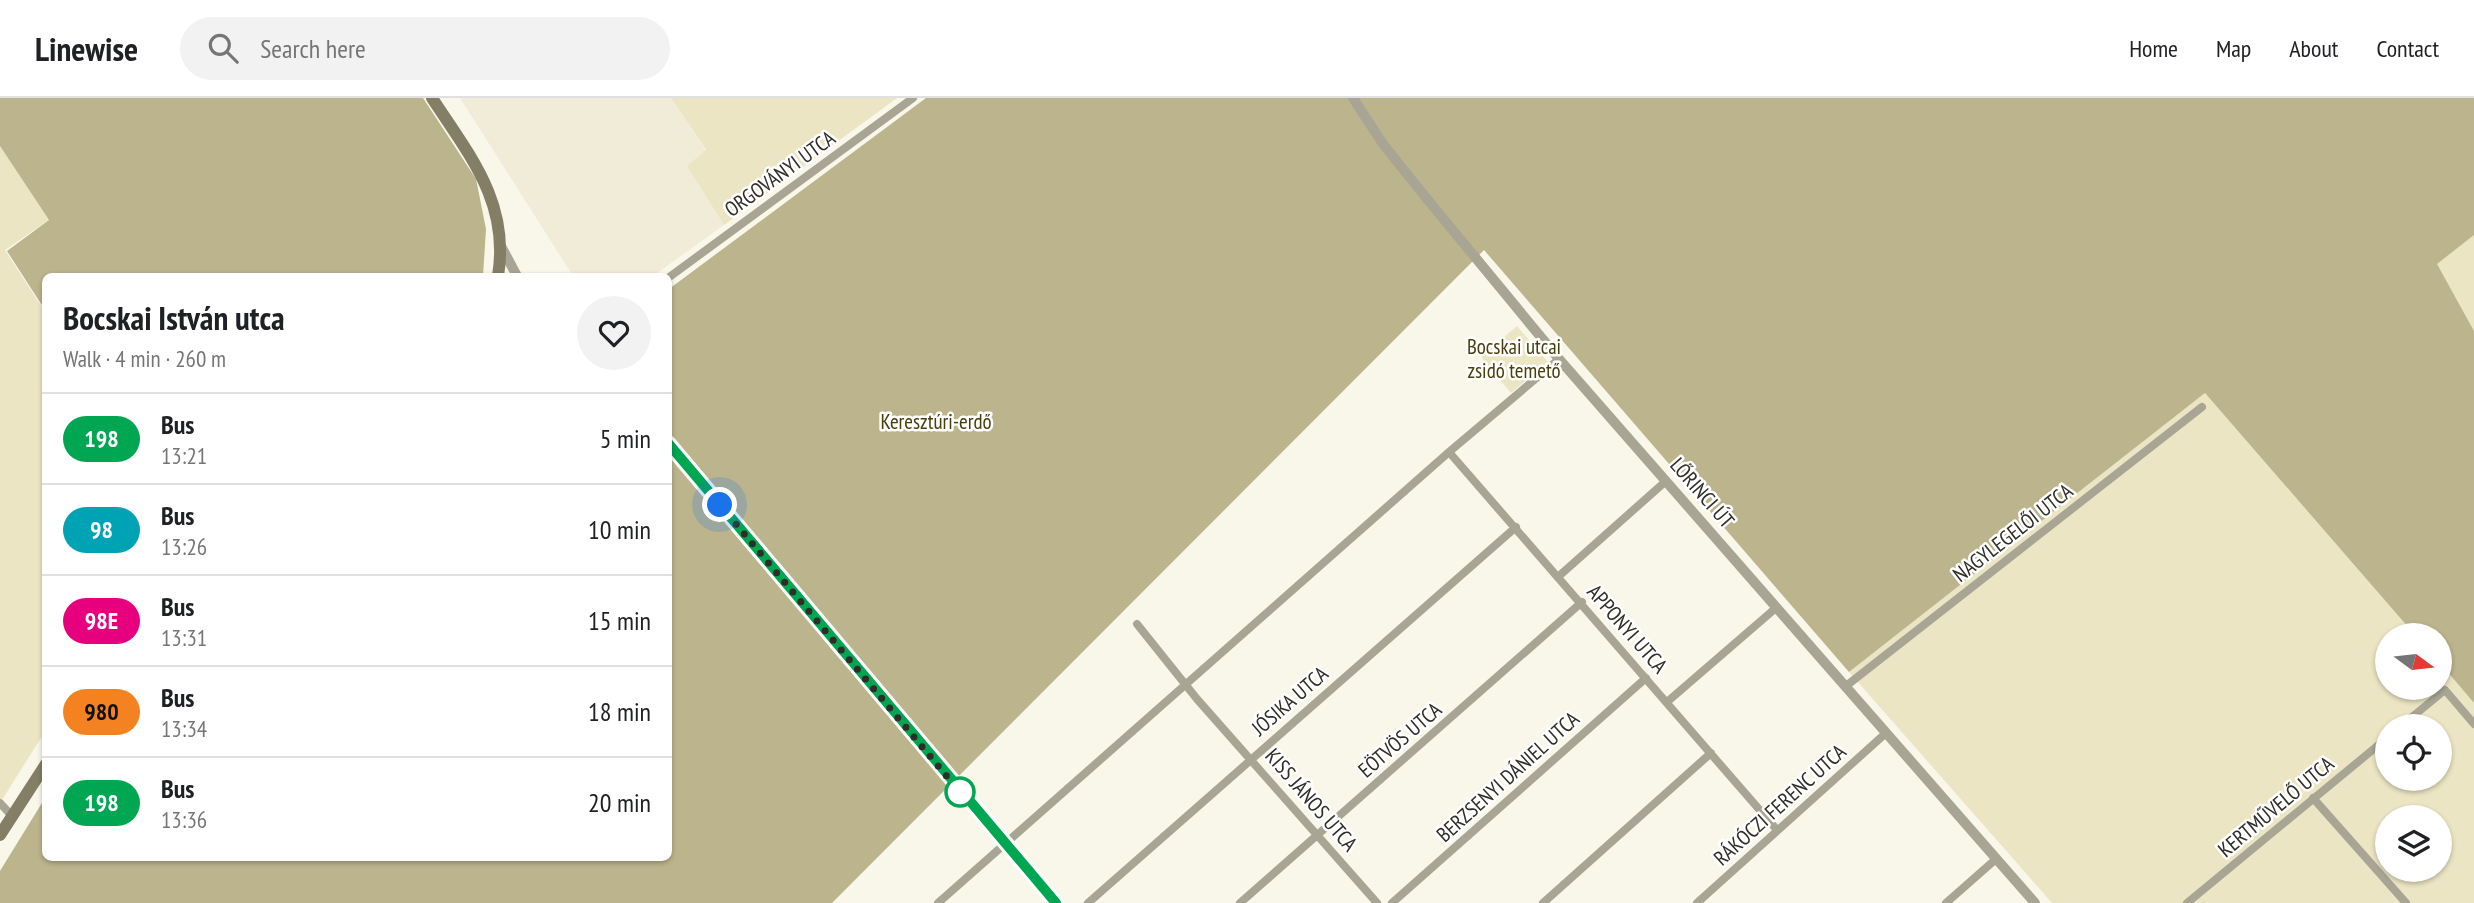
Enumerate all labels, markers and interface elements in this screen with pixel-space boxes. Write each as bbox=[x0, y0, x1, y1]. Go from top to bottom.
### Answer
search box bbox=[180, 17, 670, 80]
text: Linewise bbox=[35, 27, 138, 70]
icon: search bbox=[204, 29, 242, 67]
text: Search here bbox=[260, 32, 366, 65]
text: Home bbox=[2129, 33, 2178, 64]
text: Map bbox=[2216, 33, 2251, 64]
text: About bbox=[2289, 33, 2338, 64]
text: Contact bbox=[2376, 33, 2439, 64]
street label: ORGOVÁNYI UTCA bbox=[719, 124, 840, 223]
text: Bocskai István utca bbox=[63, 296, 285, 339]
button: heart bbox=[577, 296, 651, 370]
park label: Bocskai utcai zsidó temető bbox=[1467, 333, 1561, 384]
text: Walk · 4 min · 260 m bbox=[63, 344, 226, 373]
text: Bus bbox=[161, 408, 194, 441]
park label: Keresztúri-erdő bbox=[880, 408, 992, 435]
text: 5 min bbox=[600, 422, 651, 455]
text: 198 bbox=[84, 423, 119, 454]
text: 13:21 bbox=[161, 441, 207, 470]
street label: LŐRINCI ÚT bbox=[1664, 452, 1741, 534]
street label: NAGYLEGELŐI UTCA bbox=[1947, 477, 2078, 588]
your location bbox=[702, 487, 737, 522]
text: Bus bbox=[161, 499, 194, 532]
text: 10 min bbox=[588, 513, 651, 546]
text: 98 bbox=[90, 514, 113, 545]
text: 13:26 bbox=[161, 532, 207, 561]
street label: APPONYI UTCA bbox=[1581, 579, 1673, 679]
text: Bus bbox=[161, 590, 194, 623]
text: 15 min bbox=[588, 604, 651, 637]
text: 98E bbox=[85, 605, 118, 636]
text: 13:31 bbox=[161, 623, 207, 652]
north arrow bbox=[2375, 623, 2452, 700]
map controls bbox=[2375, 623, 2452, 882]
street label: JÓSIKA UTCA bbox=[1245, 660, 1334, 742]
text: Bus bbox=[161, 681, 194, 714]
text: 18 min bbox=[588, 695, 651, 728]
text: 980 bbox=[84, 696, 119, 727]
street label: EÖTVÖS UTCA bbox=[1352, 696, 1447, 783]
street label: BERZSENYI DÁNIEL UTCA bbox=[1431, 705, 1585, 848]
text: 13:34 bbox=[161, 714, 207, 743]
button: locate bbox=[2375, 714, 2452, 791]
street label: RÁKÓCZI FERENC UTCA bbox=[1708, 738, 1851, 871]
street label: KISS JÁNOS UTCA bbox=[1259, 743, 1363, 857]
street label: KERTMŰVELŐ UTCA bbox=[2212, 750, 2339, 863]
text: Bus bbox=[161, 772, 194, 805]
unlabelled marker bbox=[945, 777, 975, 807]
text: 20 min bbox=[588, 786, 651, 819]
text: 198 bbox=[84, 787, 119, 818]
text: 13:36 bbox=[161, 805, 207, 834]
button: layers bbox=[2375, 805, 2452, 882]

